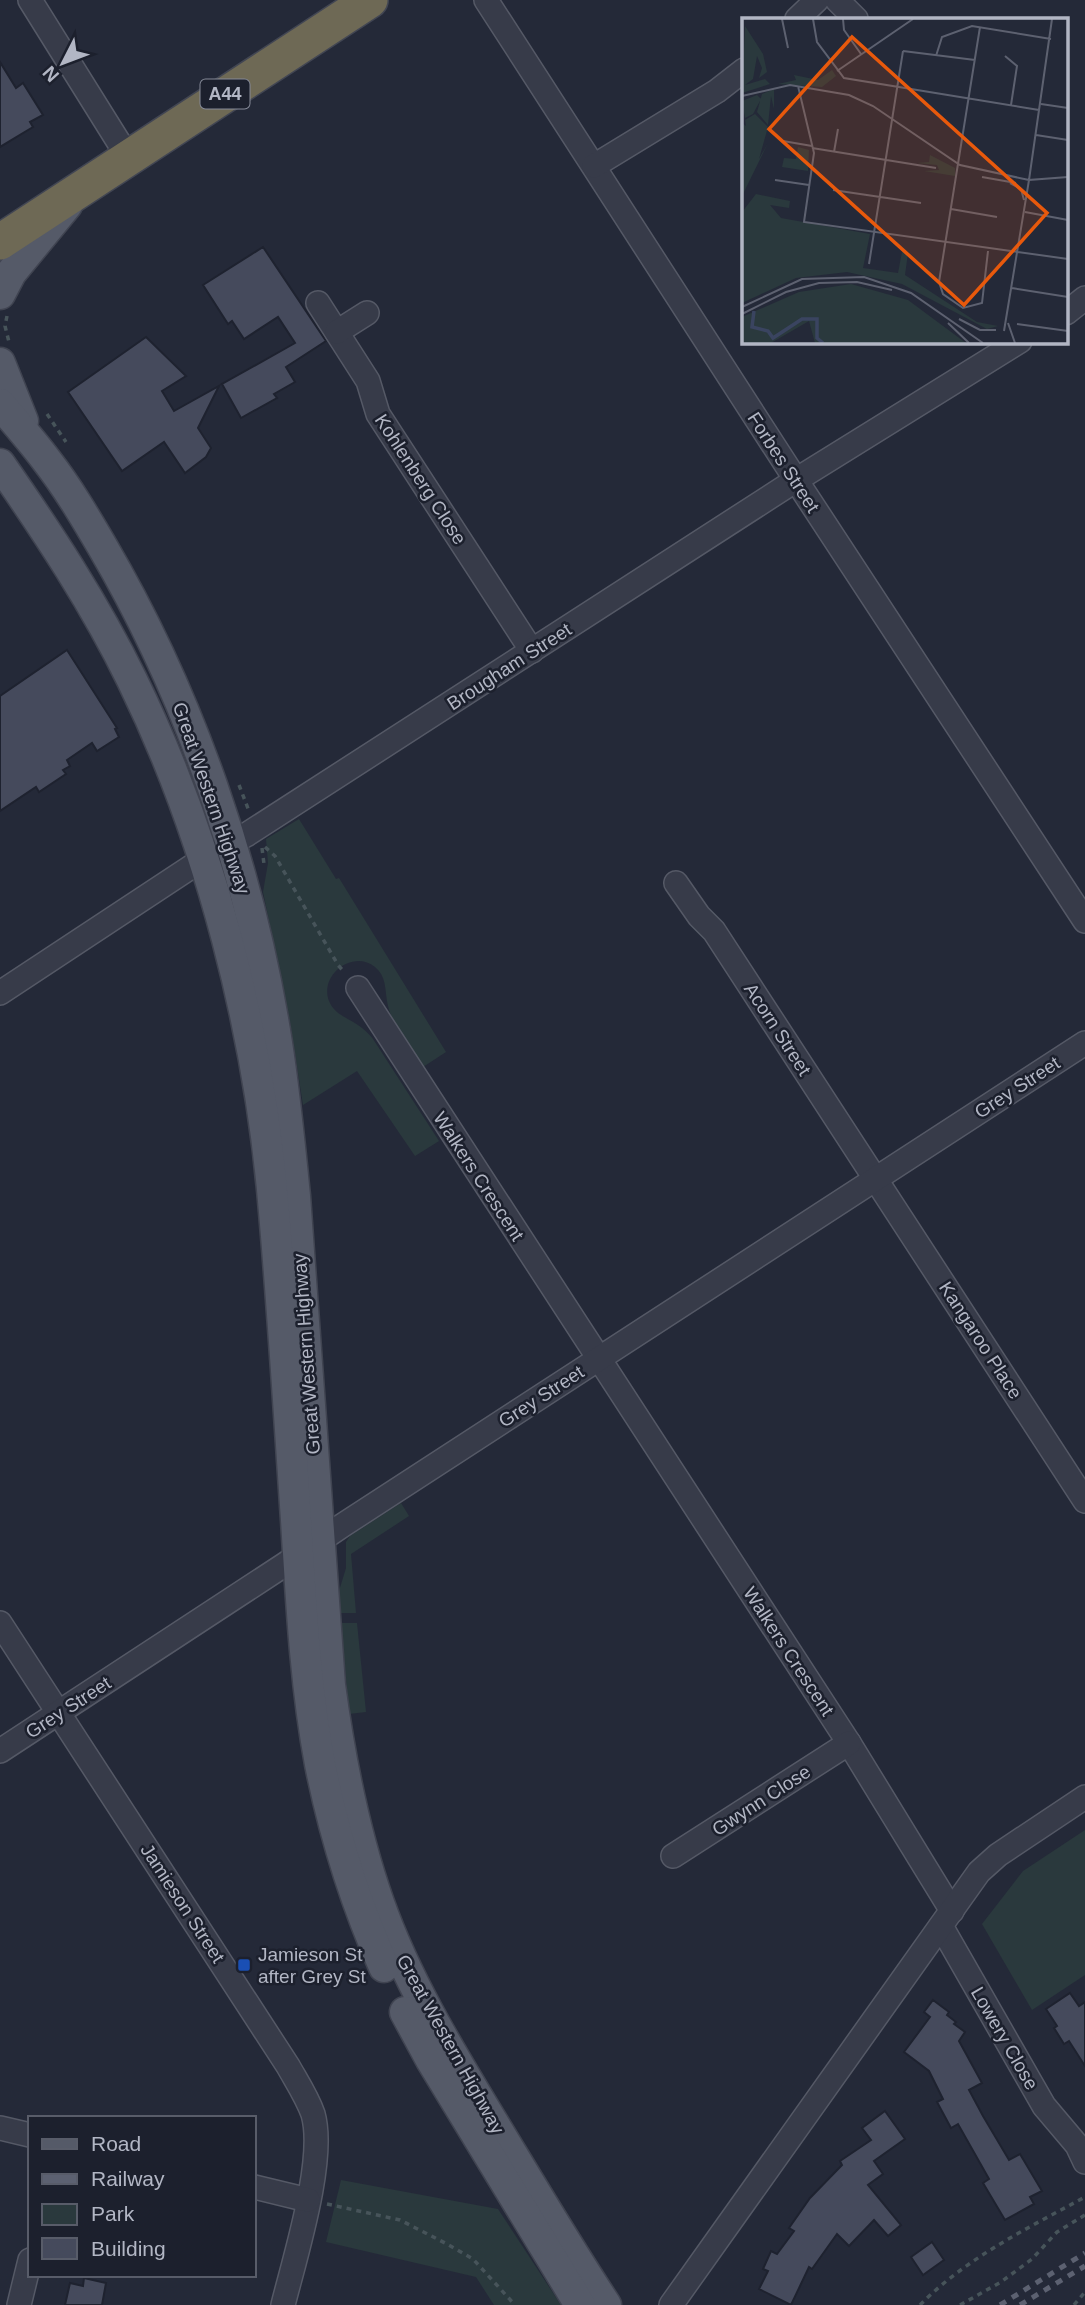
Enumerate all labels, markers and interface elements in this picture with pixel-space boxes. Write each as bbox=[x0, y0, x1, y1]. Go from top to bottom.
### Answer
inset map bbox=[742, 18, 1068, 343]
north arrow bbox=[28, 28, 98, 98]
text: N bbox=[38, 62, 63, 86]
road number: A44 bbox=[201, 80, 250, 108]
street label: Forbes Street bbox=[743, 408, 824, 517]
street label: Kohlenberg Close bbox=[371, 410, 471, 548]
street label: Brougham Street bbox=[443, 618, 576, 714]
street label: Great Western Highway bbox=[169, 700, 254, 897]
street label: Acorn Street bbox=[740, 979, 816, 1080]
street label: Grey Street bbox=[971, 1052, 1064, 1123]
street label: Walkers Crescent bbox=[429, 1108, 528, 1245]
street label: Great Western Highway bbox=[289, 1252, 324, 1455]
street label: Kangaroo Place bbox=[935, 1278, 1026, 1403]
street label: Grey Street bbox=[495, 1361, 588, 1432]
street label: Walkers Crescent bbox=[739, 1583, 838, 1720]
street label: Grey Street bbox=[22, 1672, 115, 1743]
street label: Gwynn Close bbox=[708, 1761, 814, 1840]
street label: Jamieson Street bbox=[136, 1840, 229, 1967]
place label: Jamieson St after Grey St bbox=[258, 1944, 366, 1987]
street label: Great Western Highway bbox=[393, 1951, 509, 2138]
marker: Jamieson St after Grey St bbox=[236, 1957, 252, 1973]
street label: Lowery Close bbox=[967, 1983, 1042, 2093]
legend bbox=[28, 2116, 256, 2277]
text: Road bbox=[91, 2132, 141, 2155]
text: Railway bbox=[91, 2167, 165, 2190]
text: Park bbox=[91, 2202, 135, 2225]
text: Building bbox=[91, 2237, 166, 2260]

